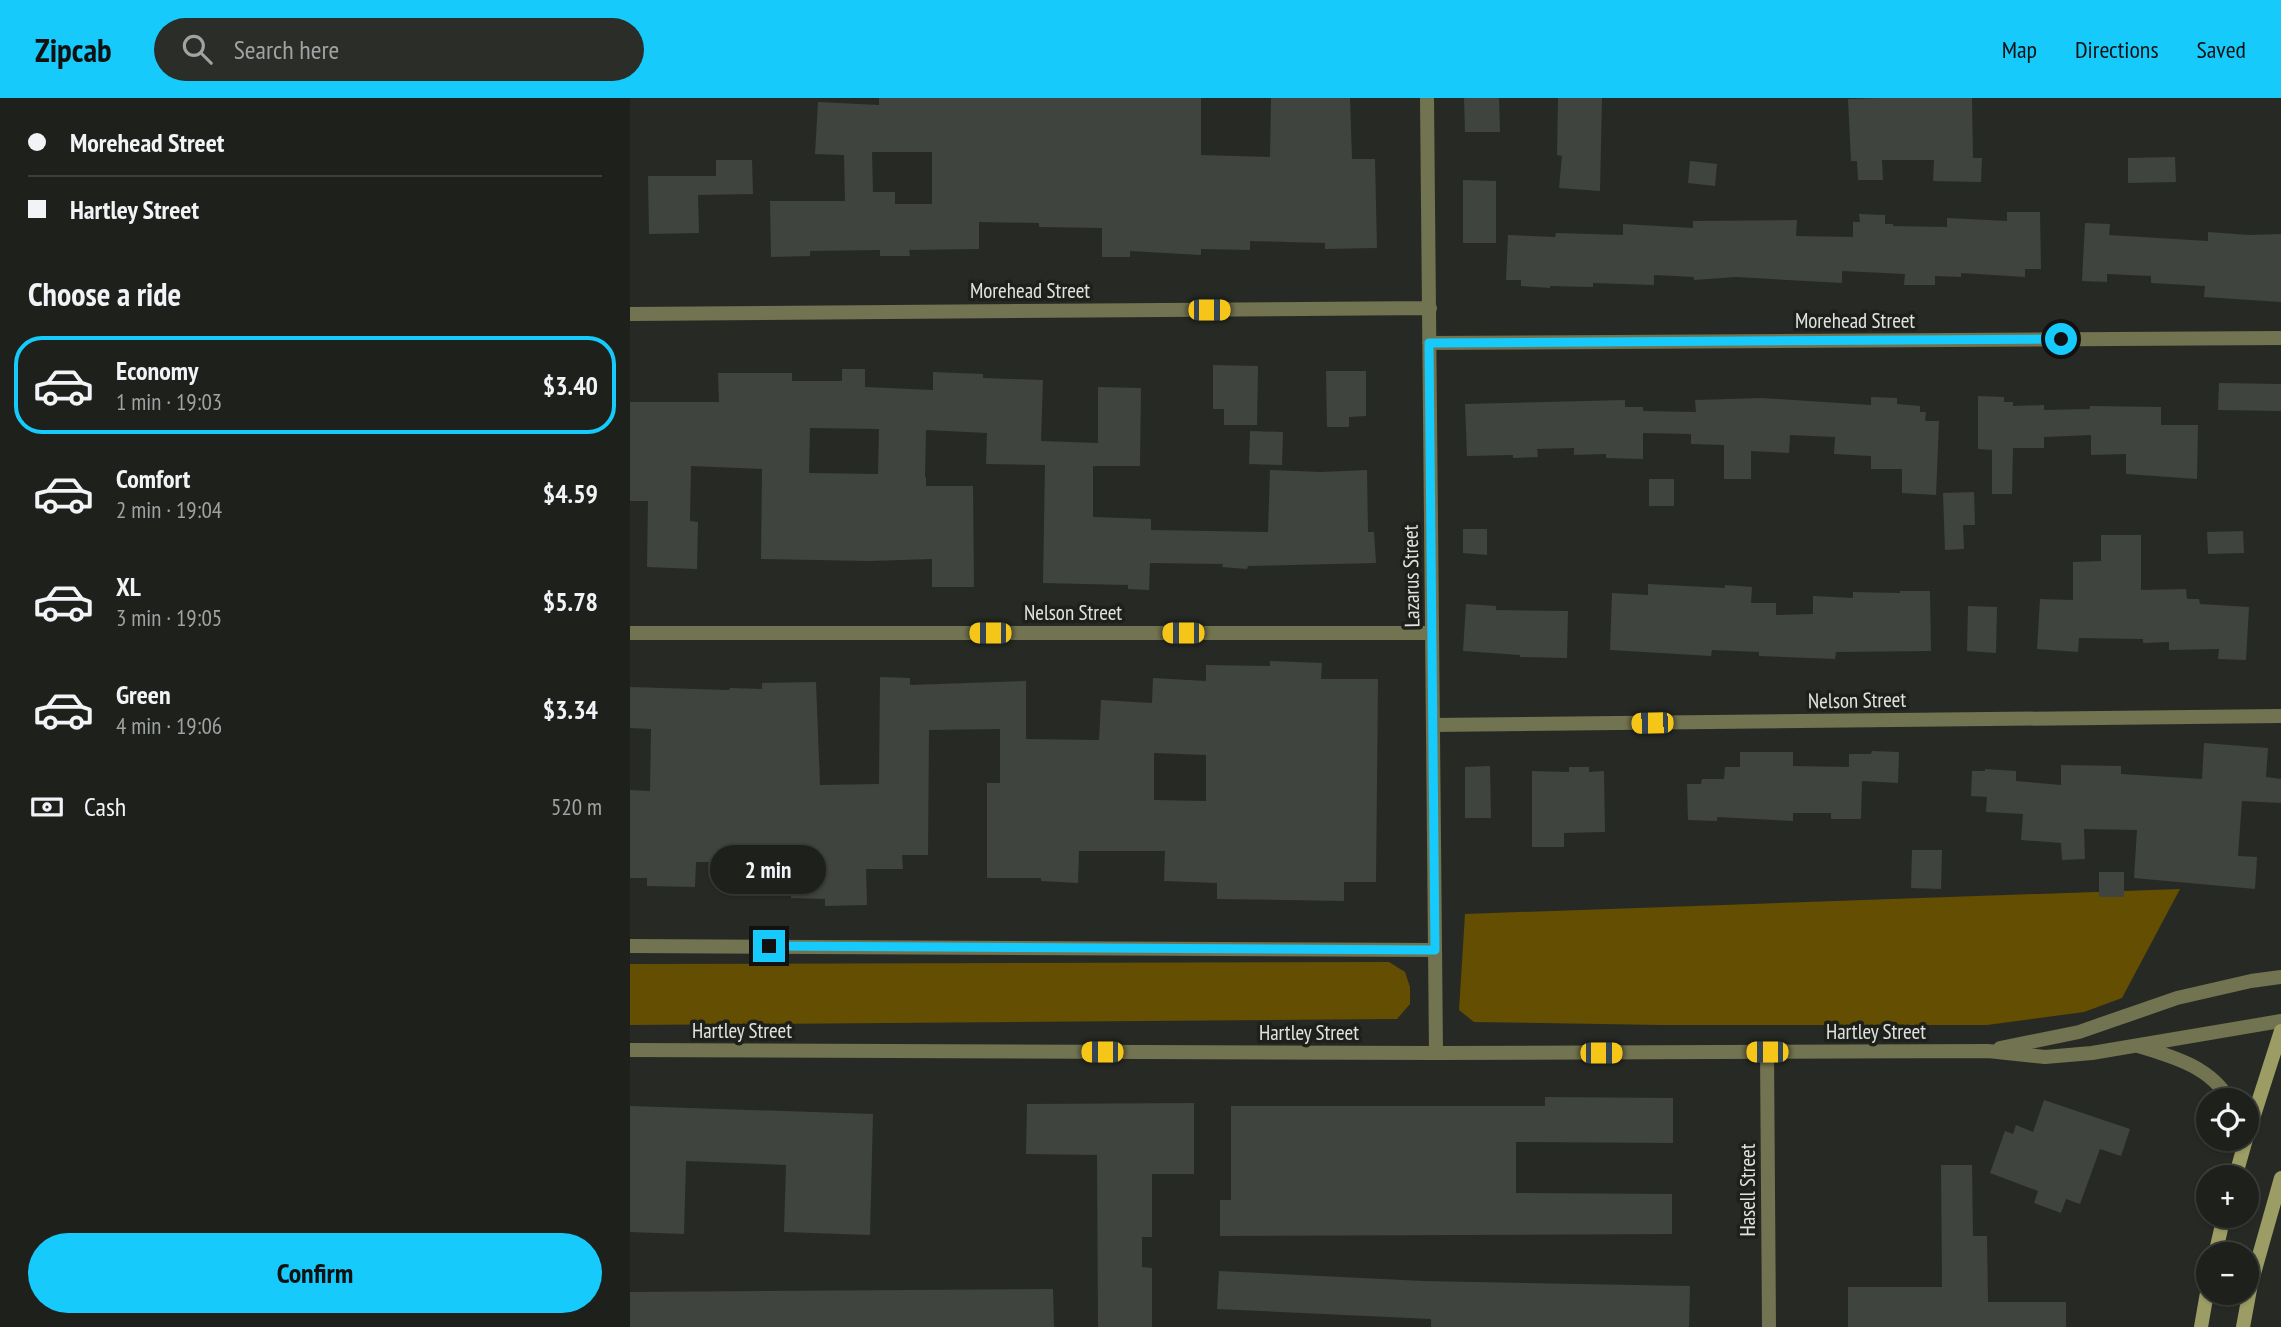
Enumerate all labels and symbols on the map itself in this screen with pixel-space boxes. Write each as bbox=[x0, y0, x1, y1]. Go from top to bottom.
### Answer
street label: Morehead Street bbox=[970, 277, 1090, 304]
car bbox=[1189, 300, 1231, 321]
street label: Morehead Street bbox=[1795, 307, 1915, 334]
route start bbox=[2045, 323, 2077, 355]
street label: Lazarus Street bbox=[1397, 524, 1425, 628]
street label: Nelson Street bbox=[1024, 599, 1122, 626]
car bbox=[970, 623, 1012, 644]
car bbox=[1163, 623, 1205, 644]
street label: Nelson Street bbox=[1808, 686, 1907, 714]
car bbox=[1631, 712, 1674, 734]
callout: 2 min bbox=[711, 844, 827, 894]
route end bbox=[753, 930, 785, 962]
street label: Hartley Street bbox=[692, 1017, 792, 1044]
street label: Hartley Street bbox=[1826, 1018, 1926, 1045]
street label: Hartley Street bbox=[1259, 1019, 1359, 1046]
car bbox=[1082, 1042, 1124, 1063]
car bbox=[1747, 1042, 1789, 1063]
car bbox=[1581, 1043, 1623, 1064]
street label: Hasell Street bbox=[1734, 1143, 1761, 1237]

